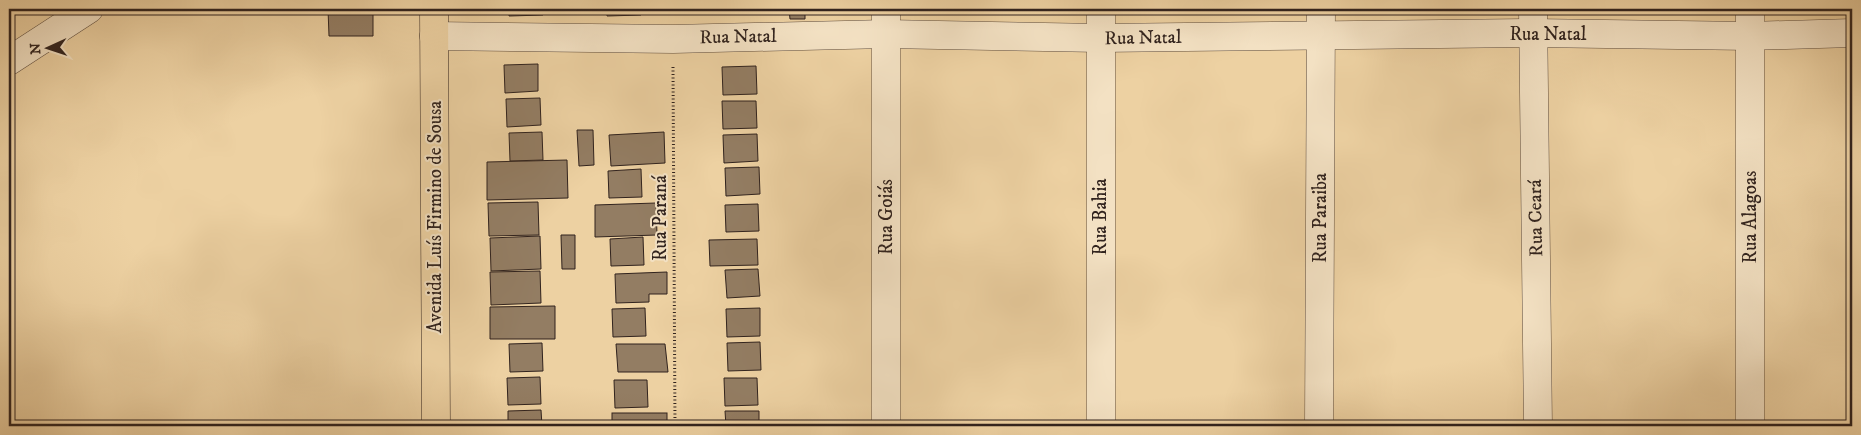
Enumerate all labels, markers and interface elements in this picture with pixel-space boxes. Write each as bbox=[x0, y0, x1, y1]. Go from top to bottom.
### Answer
north arrow bbox=[22, 22, 72, 72]
street label: Rua Natal bbox=[1509, 23, 1587, 46]
street label: Rua Natal bbox=[699, 25, 777, 49]
street label: Rua Natal bbox=[1104, 26, 1182, 50]
text: N bbox=[27, 42, 45, 55]
street label: Avenida Luís Firmino de Sousa bbox=[424, 101, 447, 333]
street label: Rua Alagoas bbox=[1739, 171, 1762, 263]
street label: Rua Paraiba bbox=[1309, 173, 1332, 263]
street label: Rua Paraná bbox=[649, 175, 672, 261]
street label: Rua Goiás bbox=[875, 179, 898, 255]
street label: Rua Bahia bbox=[1089, 179, 1112, 255]
street label: Rua Ceará bbox=[1524, 179, 1548, 257]

